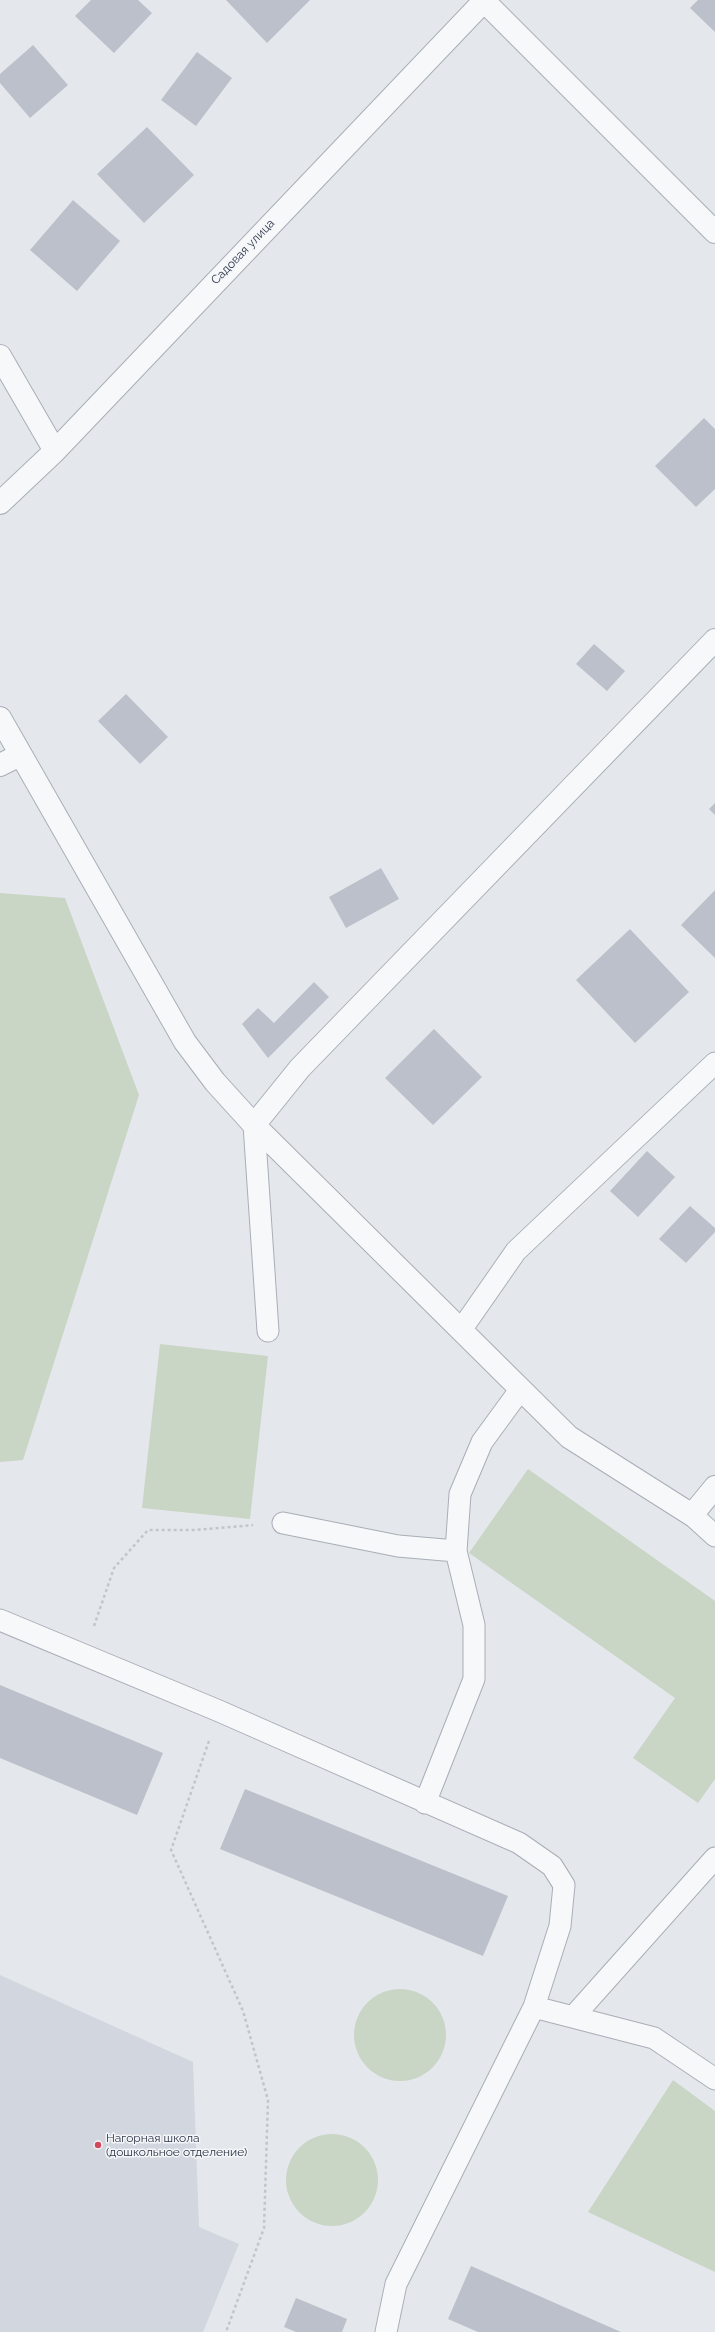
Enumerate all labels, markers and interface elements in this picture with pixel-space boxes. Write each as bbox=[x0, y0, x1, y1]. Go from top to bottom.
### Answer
street label: Садовая улица bbox=[208, 216, 278, 288]
place label: Нагорная школа (дошкольное отделение) bbox=[106, 2131, 247, 2159]
marker: Нагорная школа (дошкольное отделение) bbox=[93, 2140, 103, 2150]

